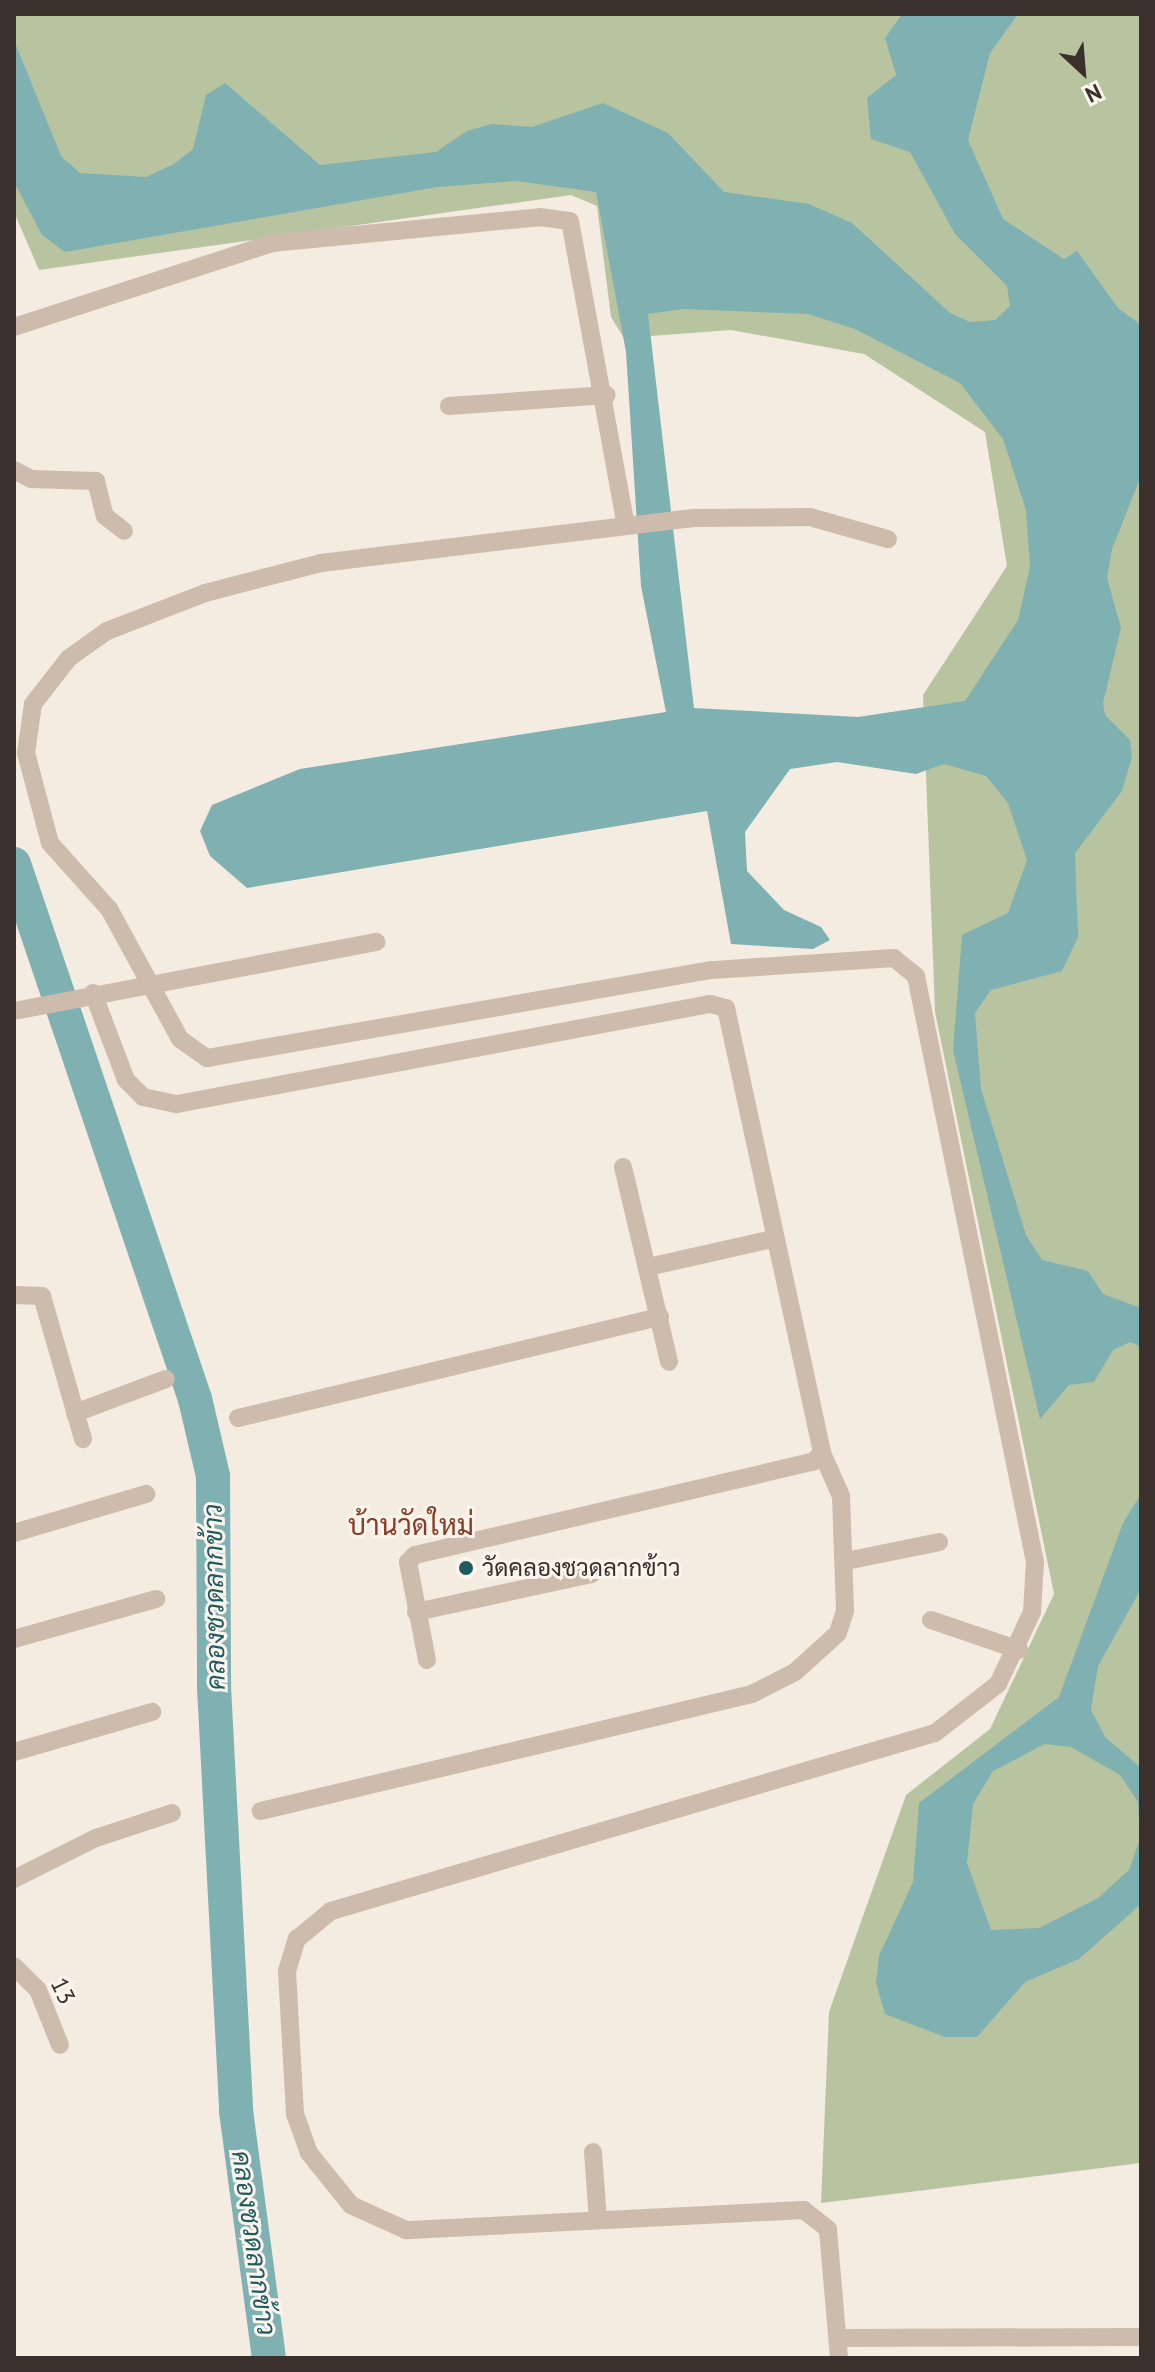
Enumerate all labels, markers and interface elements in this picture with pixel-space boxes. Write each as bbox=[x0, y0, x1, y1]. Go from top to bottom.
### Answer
north arrow bbox=[1043, 32, 1123, 112]
text: N bbox=[1081, 78, 1106, 109]
water label: คลองชวดลากข้าว bbox=[197, 1504, 231, 1690]
district label: บ้านวัดใหม่ bbox=[348, 1508, 474, 1542]
place label: วัดคลองชวดลากข้าว bbox=[482, 1554, 680, 1582]
marker: วัดคลองชวดลากข้าว bbox=[457, 1559, 475, 1577]
street label: 13 bbox=[44, 1973, 82, 2009]
water label: คลองชวดลากข้าว bbox=[226, 2149, 282, 2337]

